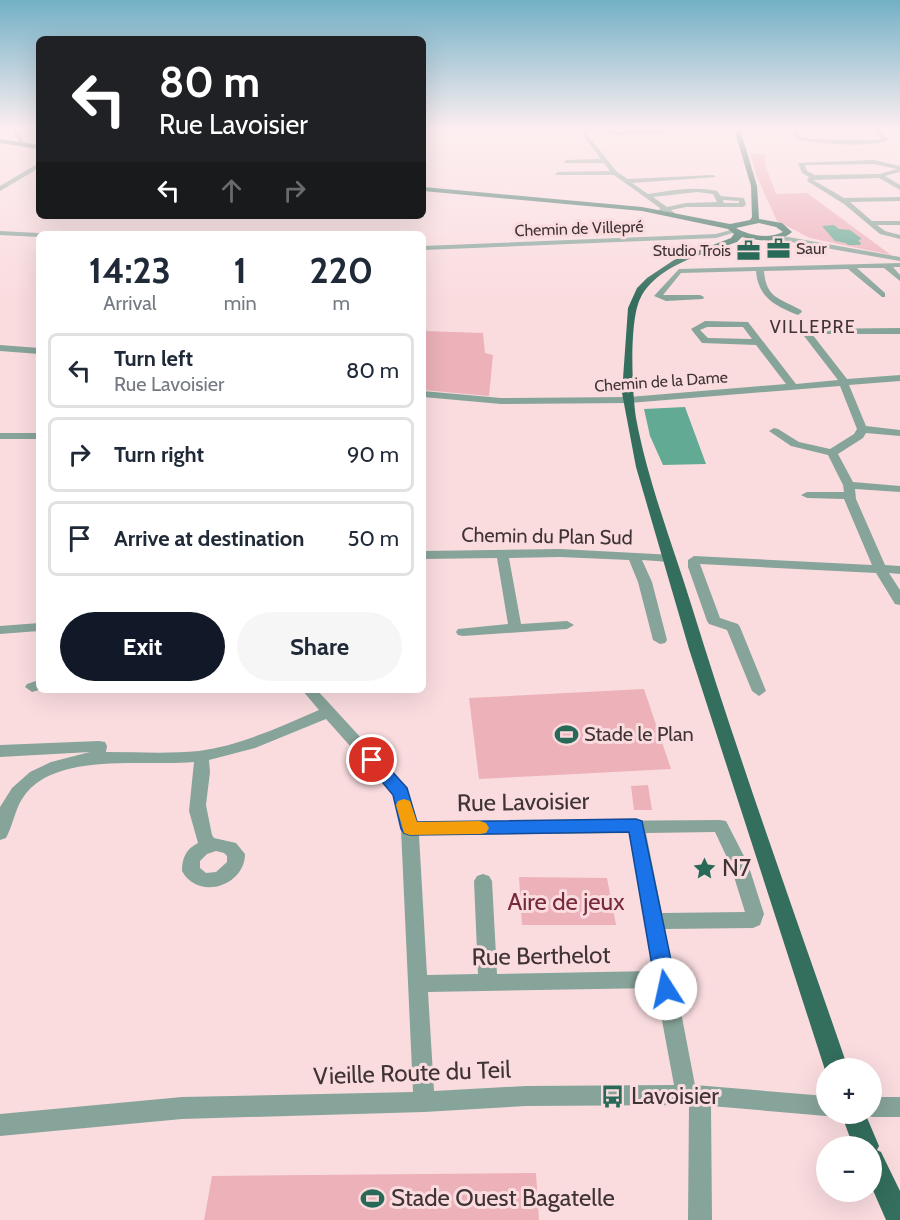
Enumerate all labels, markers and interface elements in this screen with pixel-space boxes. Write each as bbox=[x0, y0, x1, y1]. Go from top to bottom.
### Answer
text: 80 m bbox=[159, 56, 260, 108]
icon: left bbox=[60, 60, 138, 138]
text: Rue Lavoisier bbox=[159, 108, 308, 141]
icon: left bbox=[152, 174, 185, 207]
icon: ahead bbox=[215, 174, 248, 207]
icon: right bbox=[278, 174, 311, 207]
street label: Chemin de Villepré bbox=[514, 217, 644, 240]
office icon: Saur bbox=[765, 235, 791, 261]
office icon: Studio Trois bbox=[736, 237, 762, 263]
place label: Saur bbox=[796, 239, 827, 258]
place label: Studio Trois bbox=[653, 241, 731, 260]
text: 14:23 bbox=[89, 248, 171, 292]
text: 1 bbox=[234, 248, 247, 292]
text: 220 bbox=[310, 248, 373, 292]
text: Arrival bbox=[103, 291, 157, 315]
text: min bbox=[224, 291, 257, 315]
text: m bbox=[333, 291, 350, 315]
district label: VILLEPRE bbox=[770, 316, 856, 338]
text: Turn left bbox=[114, 345, 193, 372]
icon: left bbox=[63, 354, 96, 387]
text: 80 m bbox=[346, 357, 399, 384]
street label: Chemin de la Dame bbox=[594, 367, 728, 396]
text: Rue Lavoisier bbox=[114, 372, 224, 396]
icon: right bbox=[63, 438, 96, 471]
text: Turn right bbox=[114, 441, 204, 468]
text: 90 m bbox=[347, 441, 399, 468]
icon: arrive bbox=[63, 522, 96, 555]
street label: Chemin du Plan Sud bbox=[461, 523, 633, 549]
text: Arrive at destination bbox=[114, 525, 304, 552]
text: 50 m bbox=[347, 525, 399, 552]
button: Exit bbox=[60, 612, 225, 681]
button: Share bbox=[237, 612, 402, 681]
sports icon: Stade le Plan bbox=[553, 721, 579, 747]
place label: Stade le Plan bbox=[584, 722, 694, 746]
pin bbox=[346, 734, 397, 785]
icon: arrive bbox=[355, 743, 388, 776]
street label: Rue Lavoisier bbox=[457, 786, 590, 817]
place label: N7 bbox=[722, 853, 751, 882]
place icon: N7 bbox=[691, 855, 717, 881]
park label: Aire de jeux bbox=[507, 887, 625, 916]
street label: Rue Berthelot bbox=[471, 940, 611, 971]
position arrow bbox=[634, 957, 698, 1021]
street label: Vieille Route du Teil bbox=[313, 1055, 512, 1090]
map controls bbox=[816, 1058, 882, 1202]
button: + bbox=[816, 1058, 882, 1124]
place label: Lavoisier bbox=[631, 1081, 719, 1110]
bus stop icon: Lavoisier bbox=[600, 1083, 626, 1109]
button: − bbox=[816, 1136, 882, 1202]
place label: Stade Ouest Bagatelle bbox=[391, 1183, 615, 1212]
sports icon: Stade Ouest Bagatelle bbox=[360, 1185, 386, 1211]

